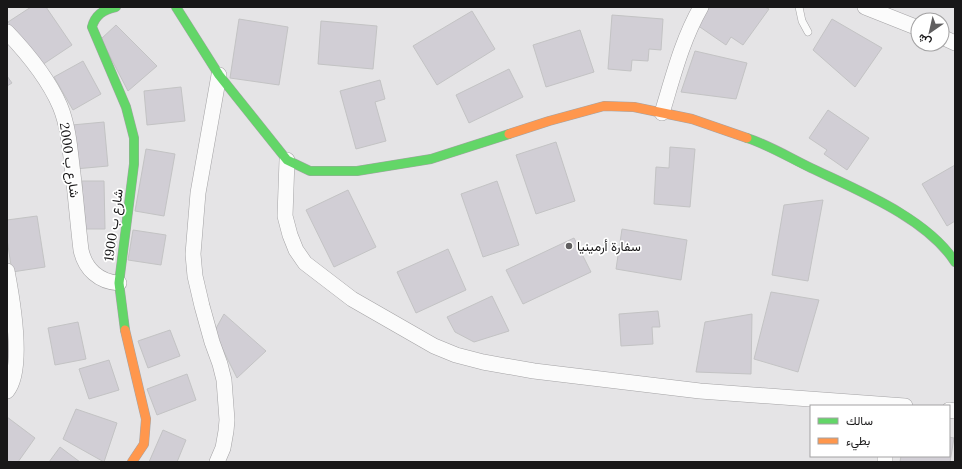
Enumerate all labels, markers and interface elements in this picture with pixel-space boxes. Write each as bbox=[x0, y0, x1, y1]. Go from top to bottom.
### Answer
north arrow bbox=[910, 12, 950, 52]
text: ش bbox=[915, 31, 934, 50]
street label: شارع ب 2000 bbox=[55, 121, 83, 199]
street label: شارع ب 1900 bbox=[100, 188, 128, 262]
place label: سفارة أرمينيا bbox=[577, 238, 641, 255]
marker: سفارة أرمينيا bbox=[564, 241, 574, 251]
legend bbox=[810, 405, 950, 457]
text: سالك bbox=[846, 413, 873, 428]
text: بطيء bbox=[846, 433, 870, 451]

